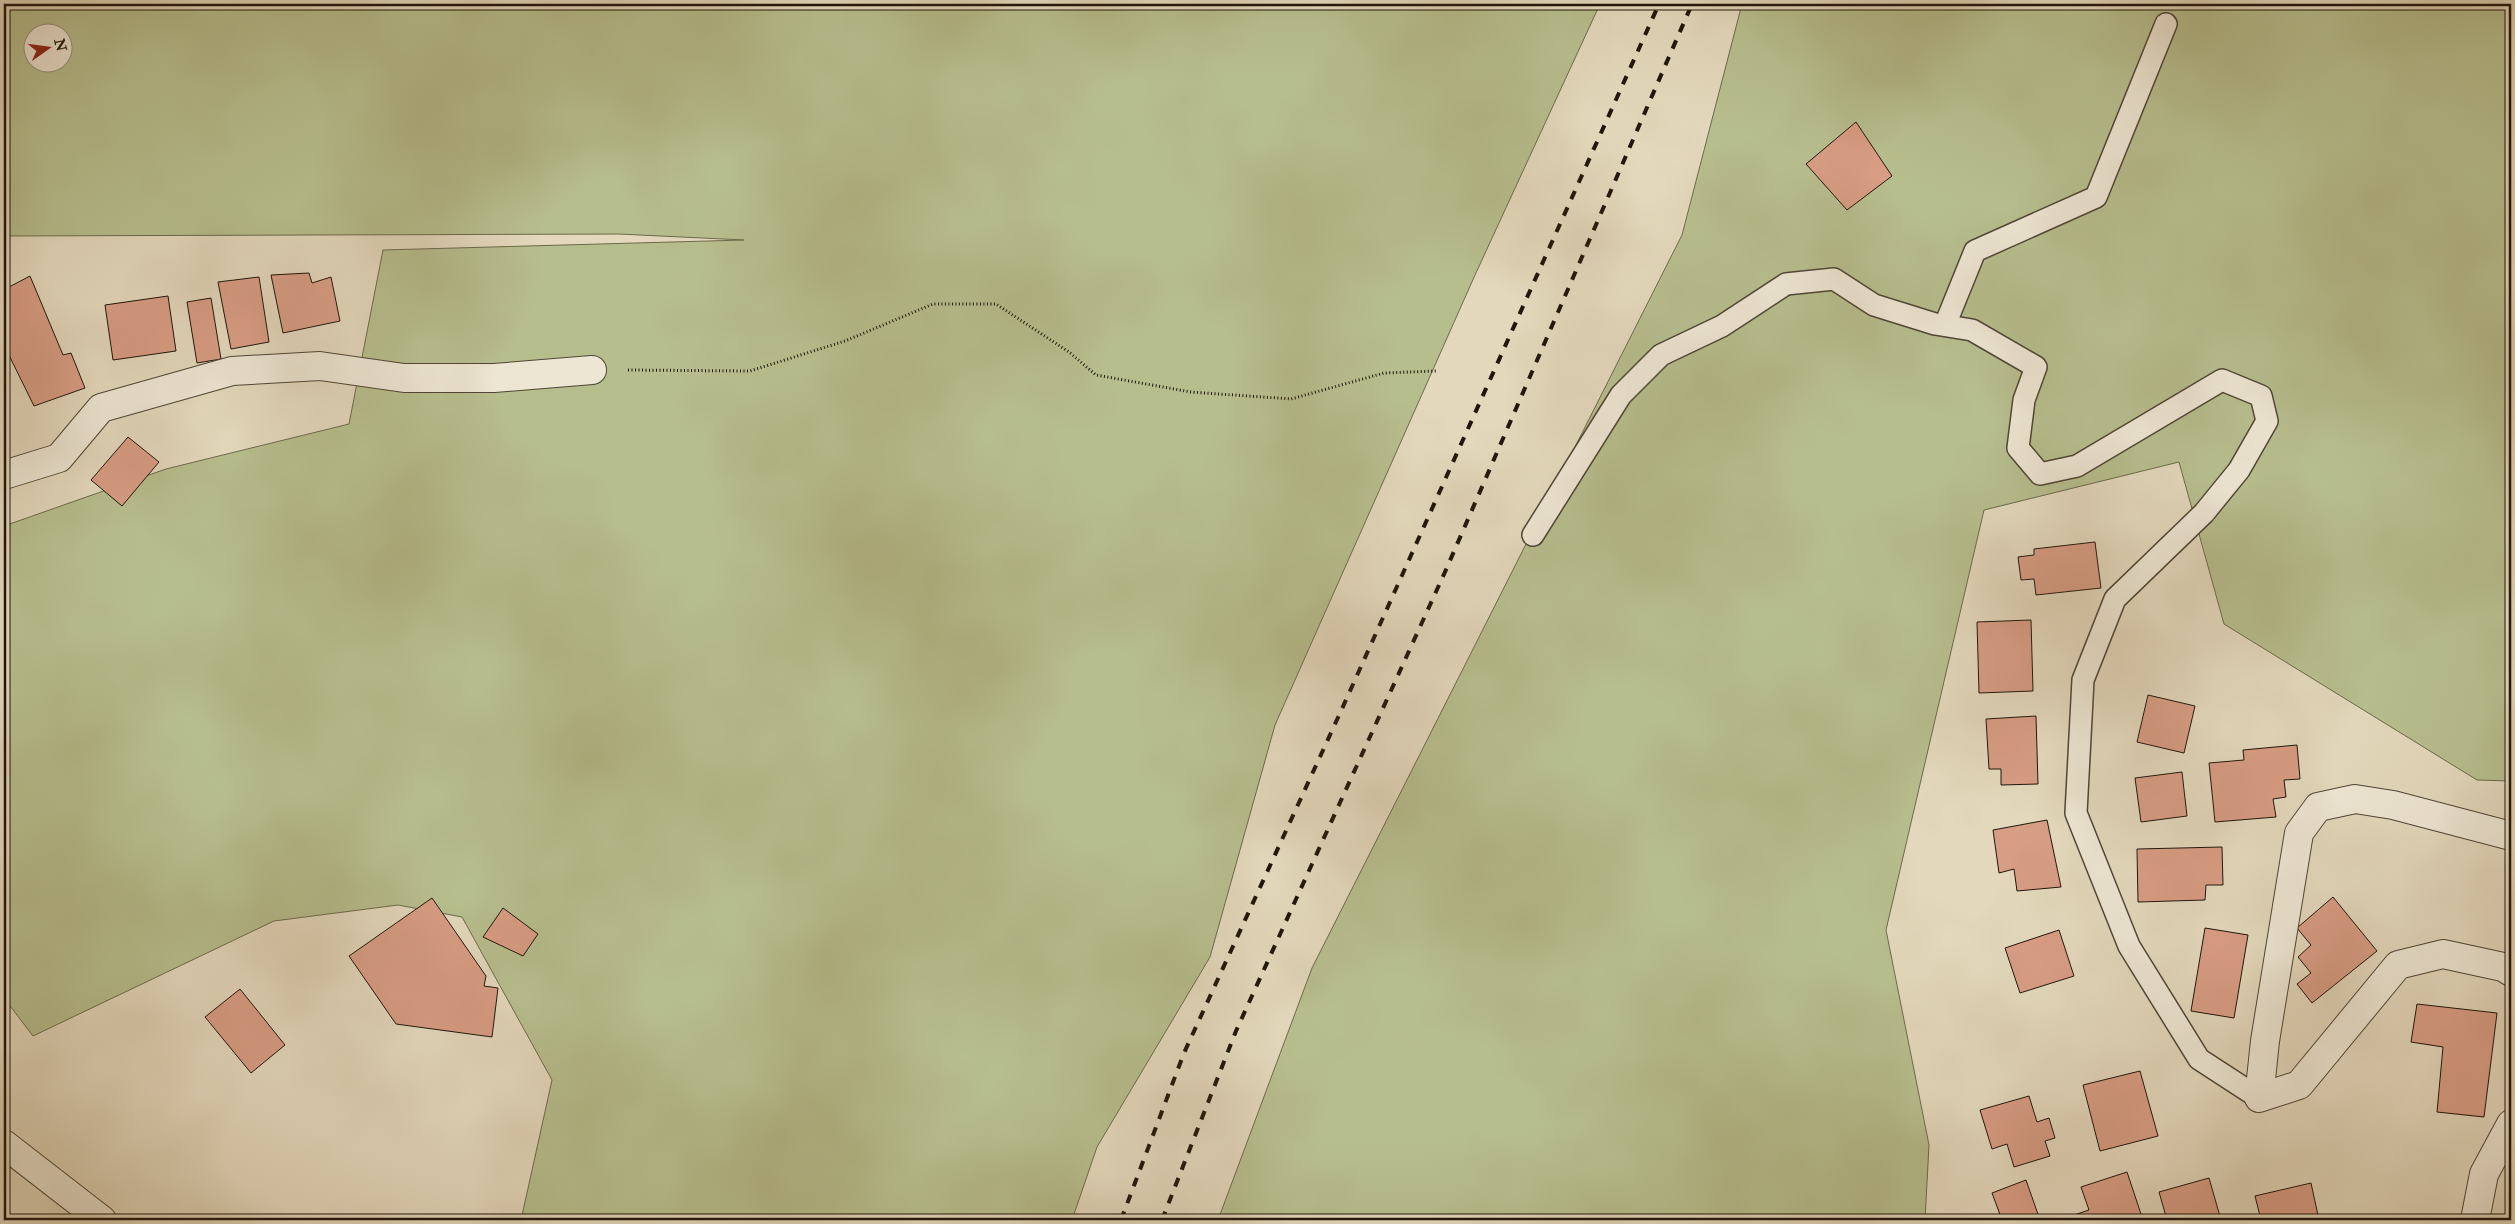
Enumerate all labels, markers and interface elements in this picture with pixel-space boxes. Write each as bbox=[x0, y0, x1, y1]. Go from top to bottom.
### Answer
north arrow bbox=[22, 22, 72, 72]
text: N bbox=[50, 36, 70, 54]

